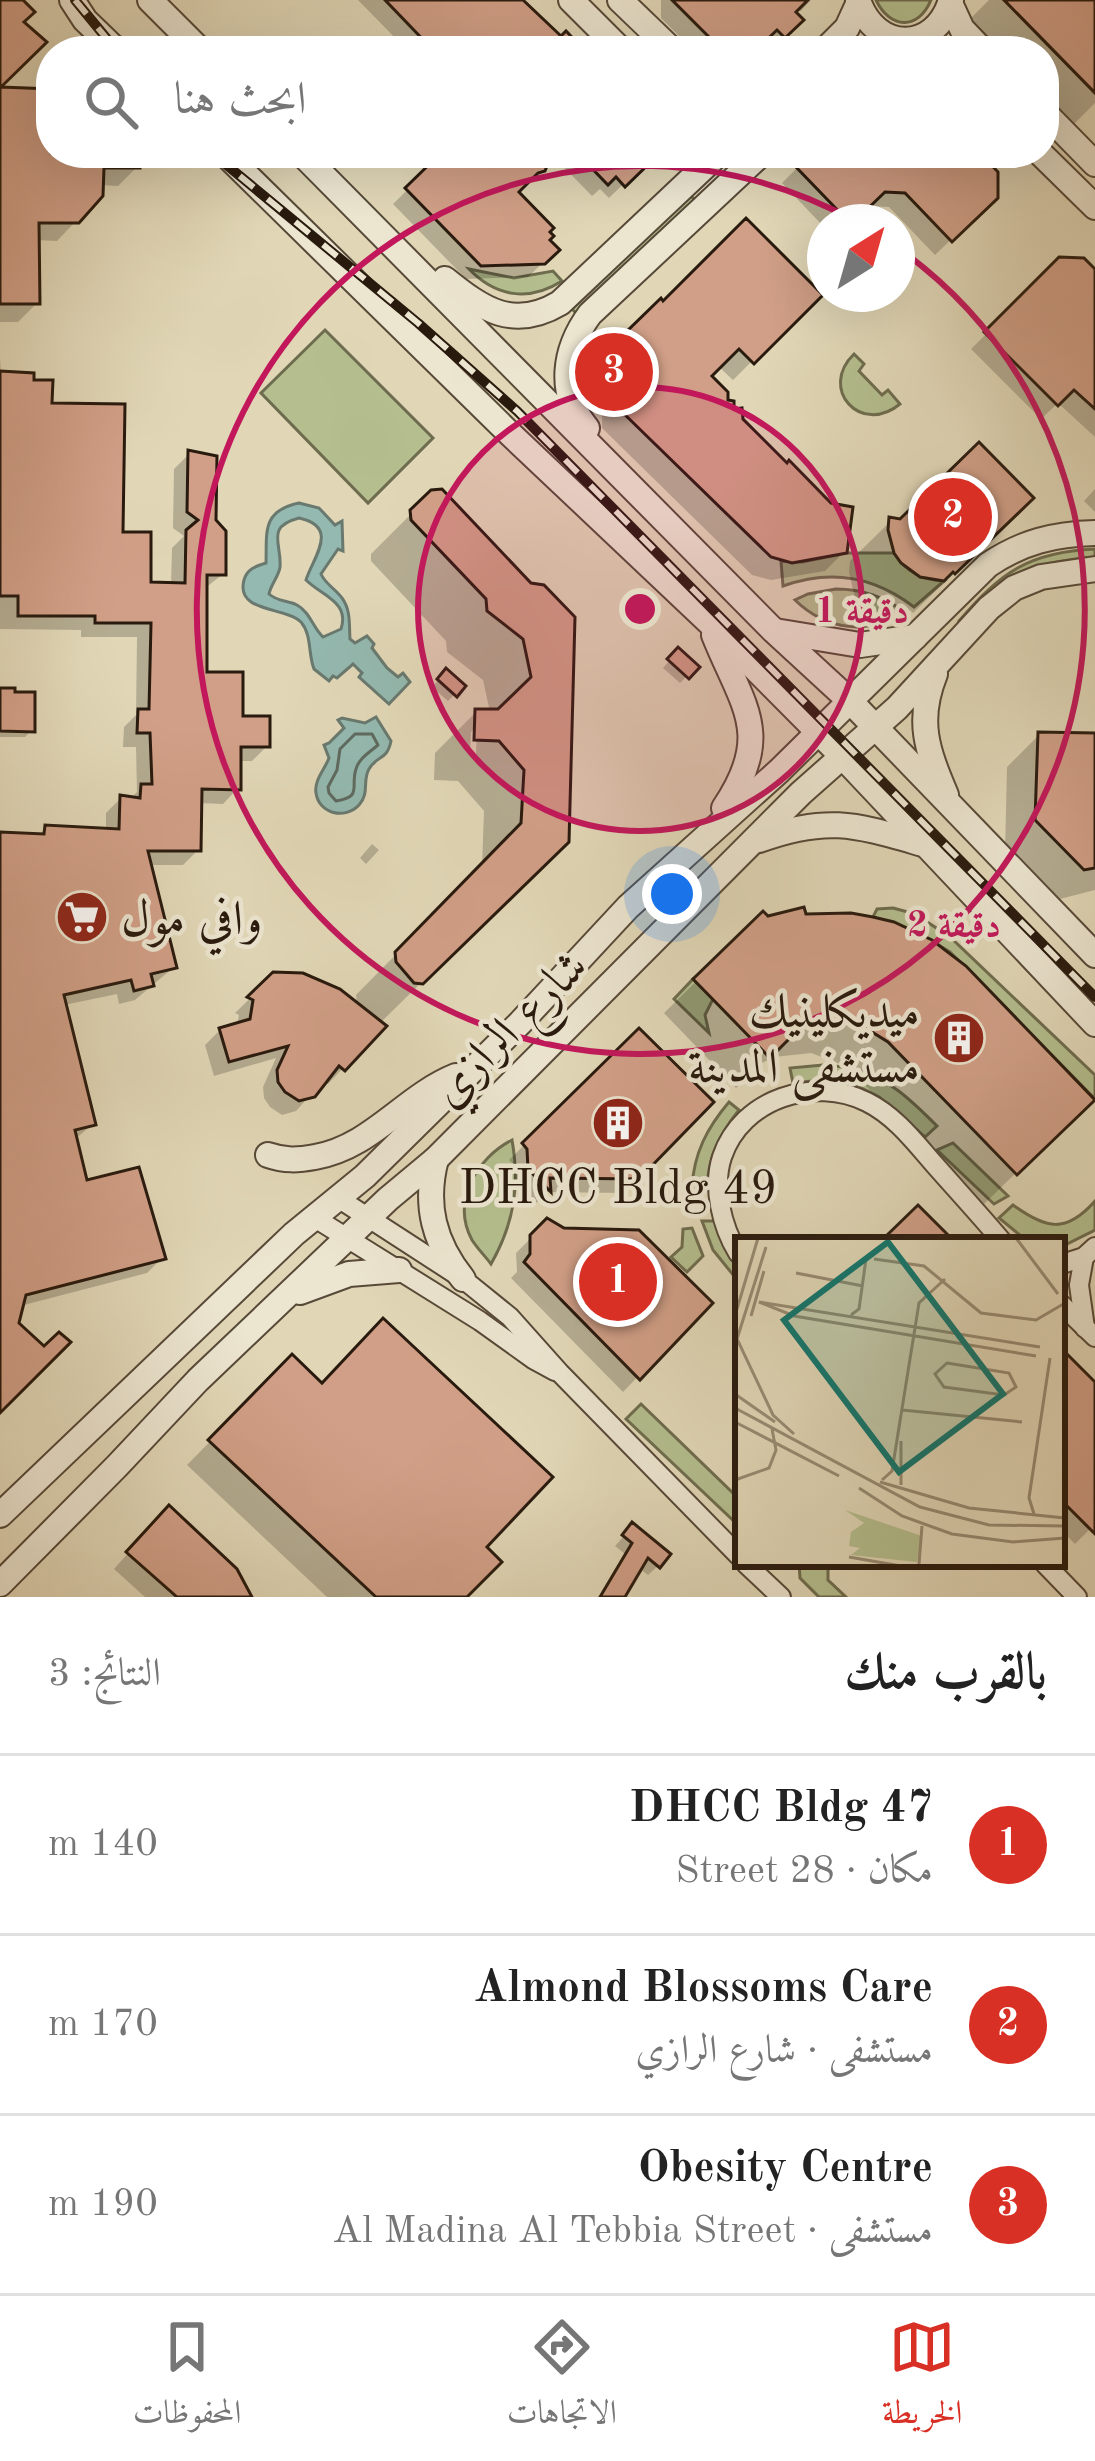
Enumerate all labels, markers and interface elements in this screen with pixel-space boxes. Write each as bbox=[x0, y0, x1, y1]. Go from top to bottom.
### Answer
search box bbox=[36, 36, 1059, 168]
icon: search bbox=[78, 69, 144, 135]
text: ابحث هنا bbox=[174, 79, 307, 124]
north arrow bbox=[807, 204, 915, 312]
pin: 3 bbox=[575, 327, 653, 417]
pin: 2 bbox=[914, 472, 992, 562]
centre of rings bbox=[619, 588, 661, 630]
text: 1 دقيقة bbox=[815, 595, 909, 631]
your location bbox=[642, 864, 702, 924]
supermarket icon: وافي مول bbox=[54, 889, 110, 945]
place label: وافي مول bbox=[121, 897, 262, 956]
text: 2 دقيقة bbox=[907, 909, 1001, 945]
street label: شارع الرازي bbox=[424, 943, 606, 1125]
place label: ميديكلينيك مستشفى المدينة bbox=[688, 987, 920, 1101]
building icon: ميديكلينيك مستشفى المدينة bbox=[931, 1010, 987, 1066]
building icon: DHCC Bldg 49 bbox=[590, 1095, 646, 1151]
place label: DHCC Bldg 49 bbox=[458, 1166, 778, 1214]
pin: 1 bbox=[579, 1237, 657, 1327]
inset map bbox=[735, 1237, 1065, 1567]
text: بالقرب منك bbox=[844, 1649, 1047, 1700]
text: النتائج: 3 bbox=[48, 1655, 161, 1694]
text: DHCC Bldg 47 bbox=[629, 1787, 933, 1832]
text: 140 m bbox=[48, 1825, 158, 1864]
text: 1 bbox=[997, 1825, 1019, 1864]
text: مكان · 28 Street bbox=[675, 1852, 933, 1891]
text: Almond Blossoms Care bbox=[474, 1967, 933, 2012]
text: 170 m bbox=[48, 2005, 158, 2044]
text: 2 bbox=[997, 2005, 1019, 2044]
text: مستشفى · شارع الرازي bbox=[635, 2032, 933, 2071]
text: Obesity Centre bbox=[638, 2147, 933, 2192]
text: 190 m bbox=[48, 2185, 158, 2224]
text: 3 bbox=[997, 2185, 1019, 2224]
text: مستشفى · Al Madina Al Tebbia Street bbox=[332, 2212, 933, 2251]
tab: المحفوظات bbox=[133, 2314, 241, 2444]
tab: الاتجاهات bbox=[507, 2314, 617, 2444]
tab: الخريطة bbox=[882, 2314, 962, 2444]

